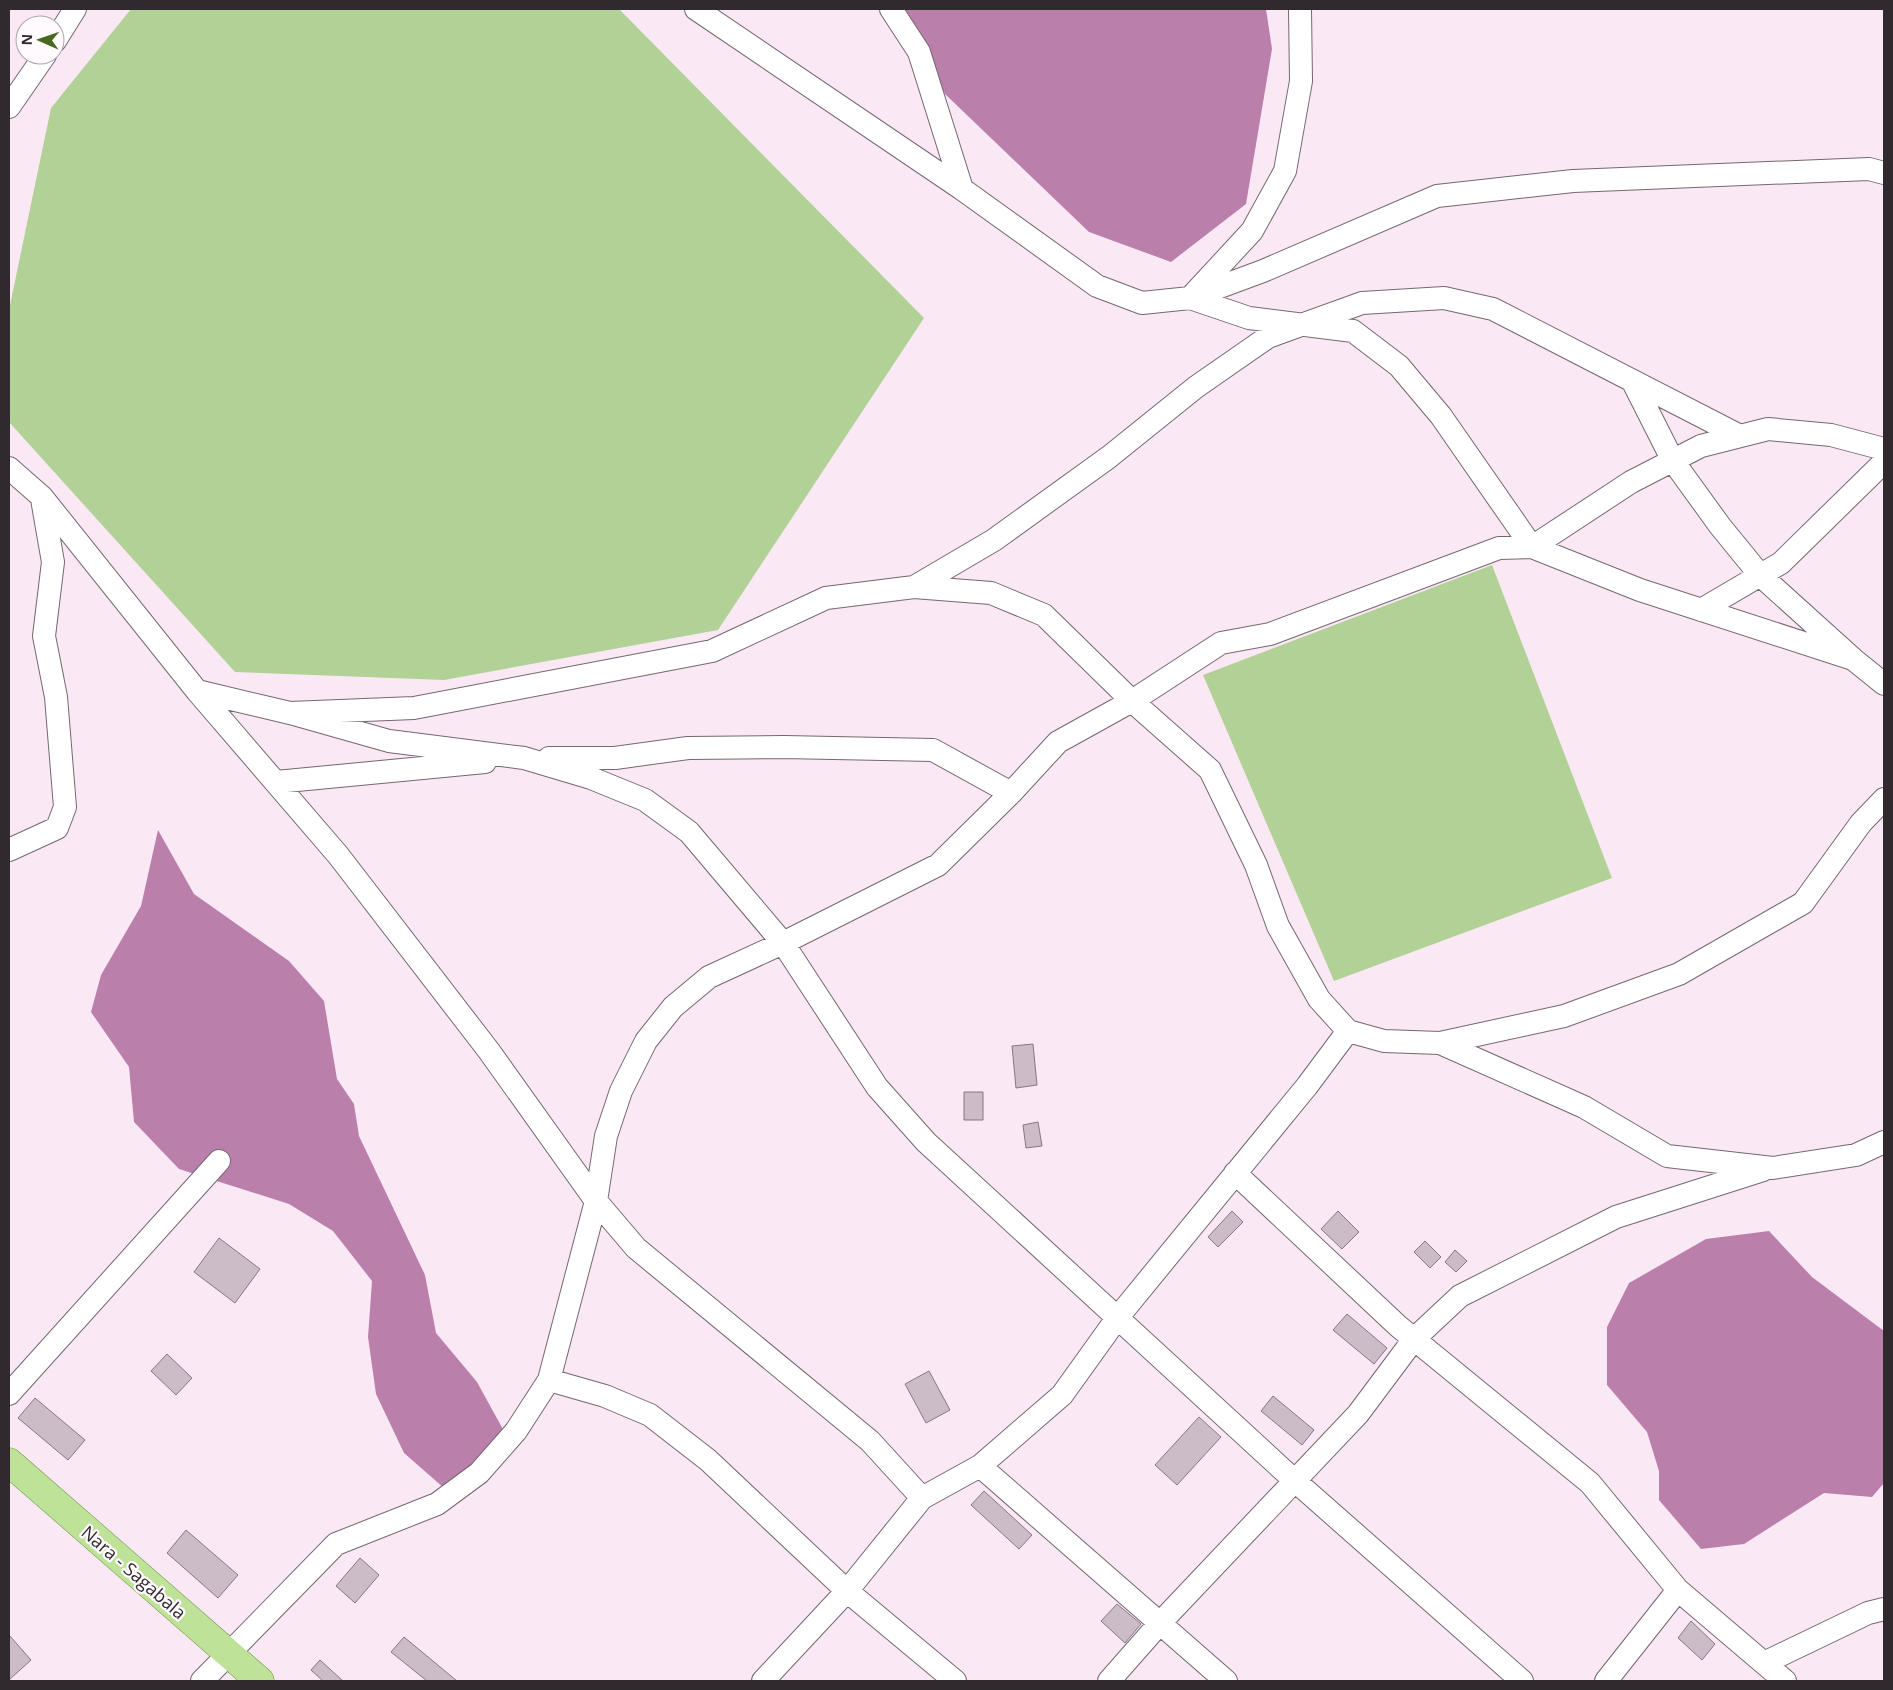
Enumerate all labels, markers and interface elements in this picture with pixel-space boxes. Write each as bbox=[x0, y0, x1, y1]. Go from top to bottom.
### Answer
north arrow bbox=[15, 15, 65, 65]
text: N bbox=[17, 34, 36, 46]
street label: Nara - Sagabala bbox=[77, 1520, 191, 1624]

